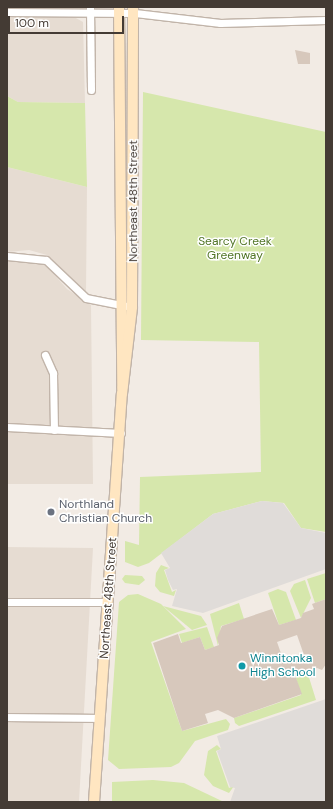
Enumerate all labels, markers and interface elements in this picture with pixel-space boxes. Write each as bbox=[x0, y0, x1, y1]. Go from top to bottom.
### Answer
scale bar bbox=[10, 8, 126, 34]
text: 100 m bbox=[15, 15, 49, 31]
street label: Northeast 48th Street bbox=[127, 140, 141, 262]
park label: Searcy Creek Greenway bbox=[198, 235, 272, 263]
place label: Northland Christian Church bbox=[59, 498, 152, 526]
marker: Northland Christian Church bbox=[46, 507, 56, 517]
street label: Northeast 48th Street bbox=[98, 537, 120, 659]
place label: Winnitonka High School bbox=[250, 652, 315, 680]
marker: Winnitonka High School bbox=[237, 661, 247, 671]

